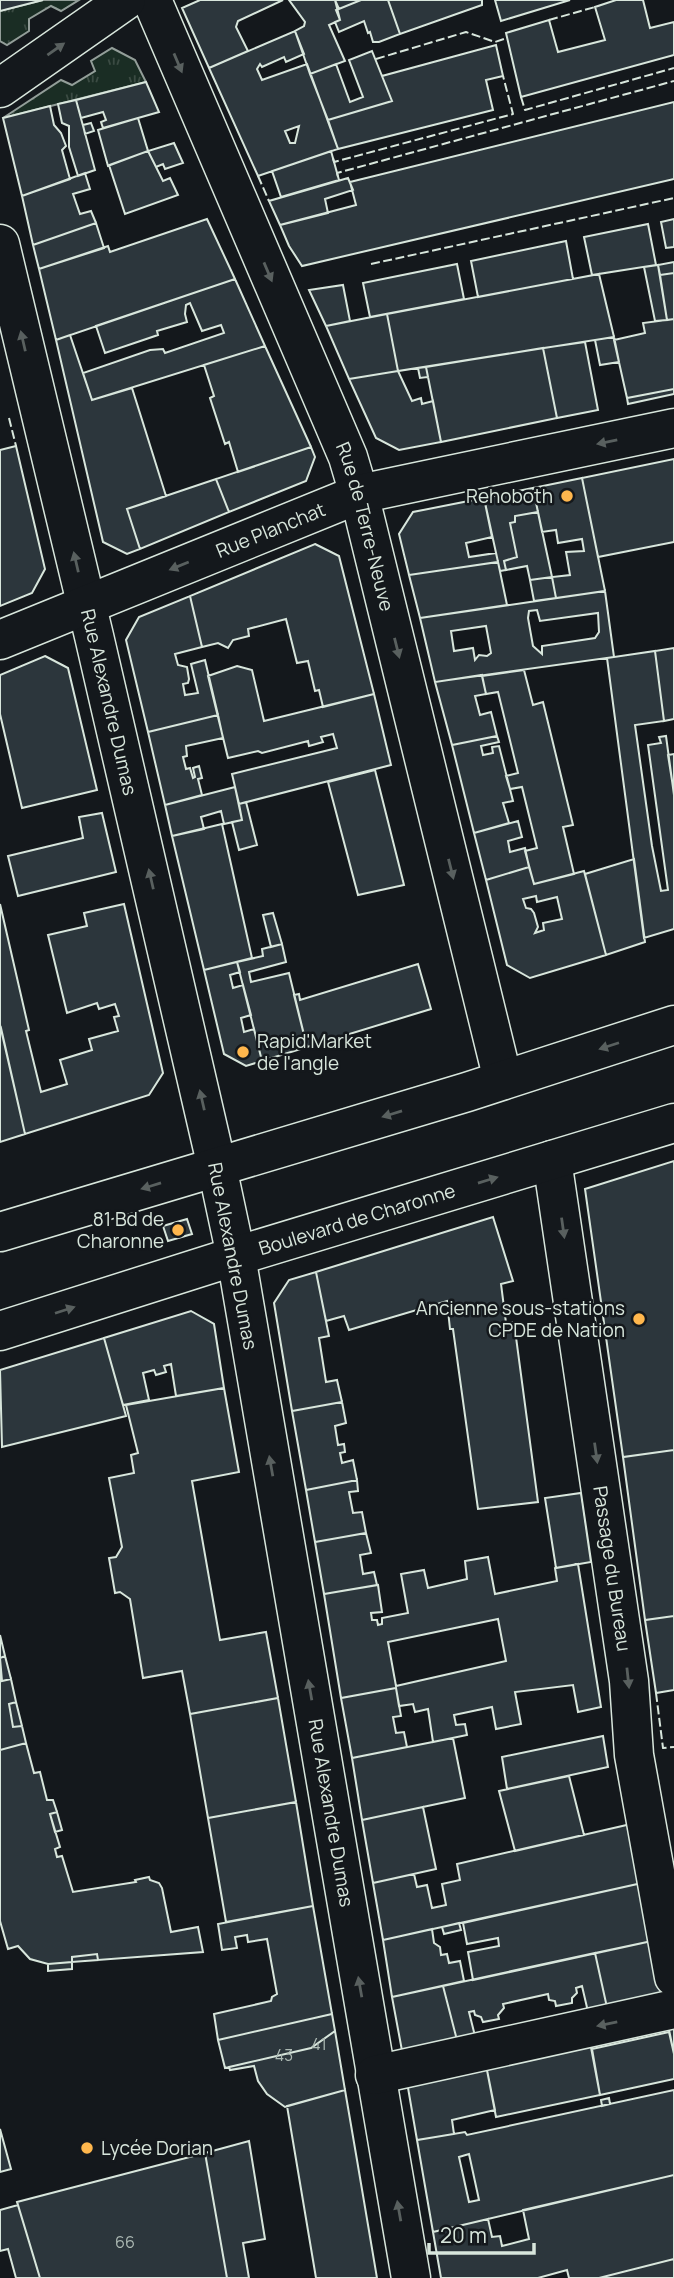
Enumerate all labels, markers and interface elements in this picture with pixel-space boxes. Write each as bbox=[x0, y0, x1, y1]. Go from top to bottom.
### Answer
one-way arrow bbox=[47, 42, 65, 56]
one-way arrow bbox=[172, 53, 184, 73]
one-way arrow bbox=[263, 261, 274, 282]
one-way arrow bbox=[17, 330, 28, 352]
one-way arrow bbox=[596, 436, 618, 447]
street label: Rue de Terre-Neuve bbox=[330, 438, 400, 614]
place label: Rehoboth bbox=[466, 483, 553, 509]
marker: Rehoboth bbox=[559, 488, 575, 504]
street label: Rue Planchat bbox=[212, 496, 329, 564]
one-way arrow bbox=[70, 551, 81, 573]
one-way arrow bbox=[168, 561, 189, 572]
street label: Rue Alexandre Dumas bbox=[75, 606, 143, 798]
one-way arrow bbox=[392, 637, 403, 659]
one-way arrow bbox=[446, 858, 457, 880]
one-way arrow bbox=[145, 868, 156, 890]
place label: Rapid'Market de l'angle bbox=[257, 1028, 372, 1076]
one-way arrow bbox=[598, 1042, 619, 1052]
marker: Rapid'Market de l'angle bbox=[235, 1044, 251, 1060]
one-way arrow bbox=[196, 1089, 207, 1111]
one-way arrow bbox=[381, 1110, 402, 1120]
street label: Rue Alexandre Dumas bbox=[202, 1160, 264, 1352]
one-way arrow bbox=[478, 1174, 499, 1185]
street label: Boulevard de Charonne bbox=[256, 1177, 458, 1261]
one-way arrow bbox=[141, 1182, 162, 1192]
place label: 81 Bd de Charonne bbox=[77, 1206, 164, 1254]
one-way arrow bbox=[558, 1217, 569, 1239]
marker: 81 Bd de Charonne bbox=[170, 1222, 186, 1238]
place label: Ancienne sous-stations CPDE de Nation bbox=[416, 1295, 625, 1343]
one-way arrow bbox=[55, 1304, 76, 1315]
marker: Ancienne sous-stations CPDE de Nation bbox=[631, 1311, 647, 1327]
one-way arrow bbox=[590, 1442, 601, 1464]
one-way arrow bbox=[265, 1455, 276, 1477]
street label: Passage du Bureau bbox=[587, 1484, 637, 1653]
one-way arrow bbox=[623, 1667, 634, 1689]
one-way arrow bbox=[304, 1679, 315, 1701]
street label: Rue Alexandre Dumas bbox=[302, 1717, 360, 1909]
one-way arrow bbox=[354, 1976, 365, 1998]
one-way arrow bbox=[596, 2019, 618, 2030]
house number: 41 bbox=[311, 2033, 327, 2055]
house number: 43 bbox=[275, 2044, 293, 2066]
place label: Lycée Dorian bbox=[101, 2135, 213, 2161]
marker: Lycée Dorian bbox=[79, 2140, 95, 2156]
one-way arrow bbox=[393, 2200, 404, 2222]
scale bar bbox=[429, 2212, 534, 2256]
text: 20 m bbox=[440, 2221, 487, 2249]
house number: 66 bbox=[115, 2231, 135, 2253]

